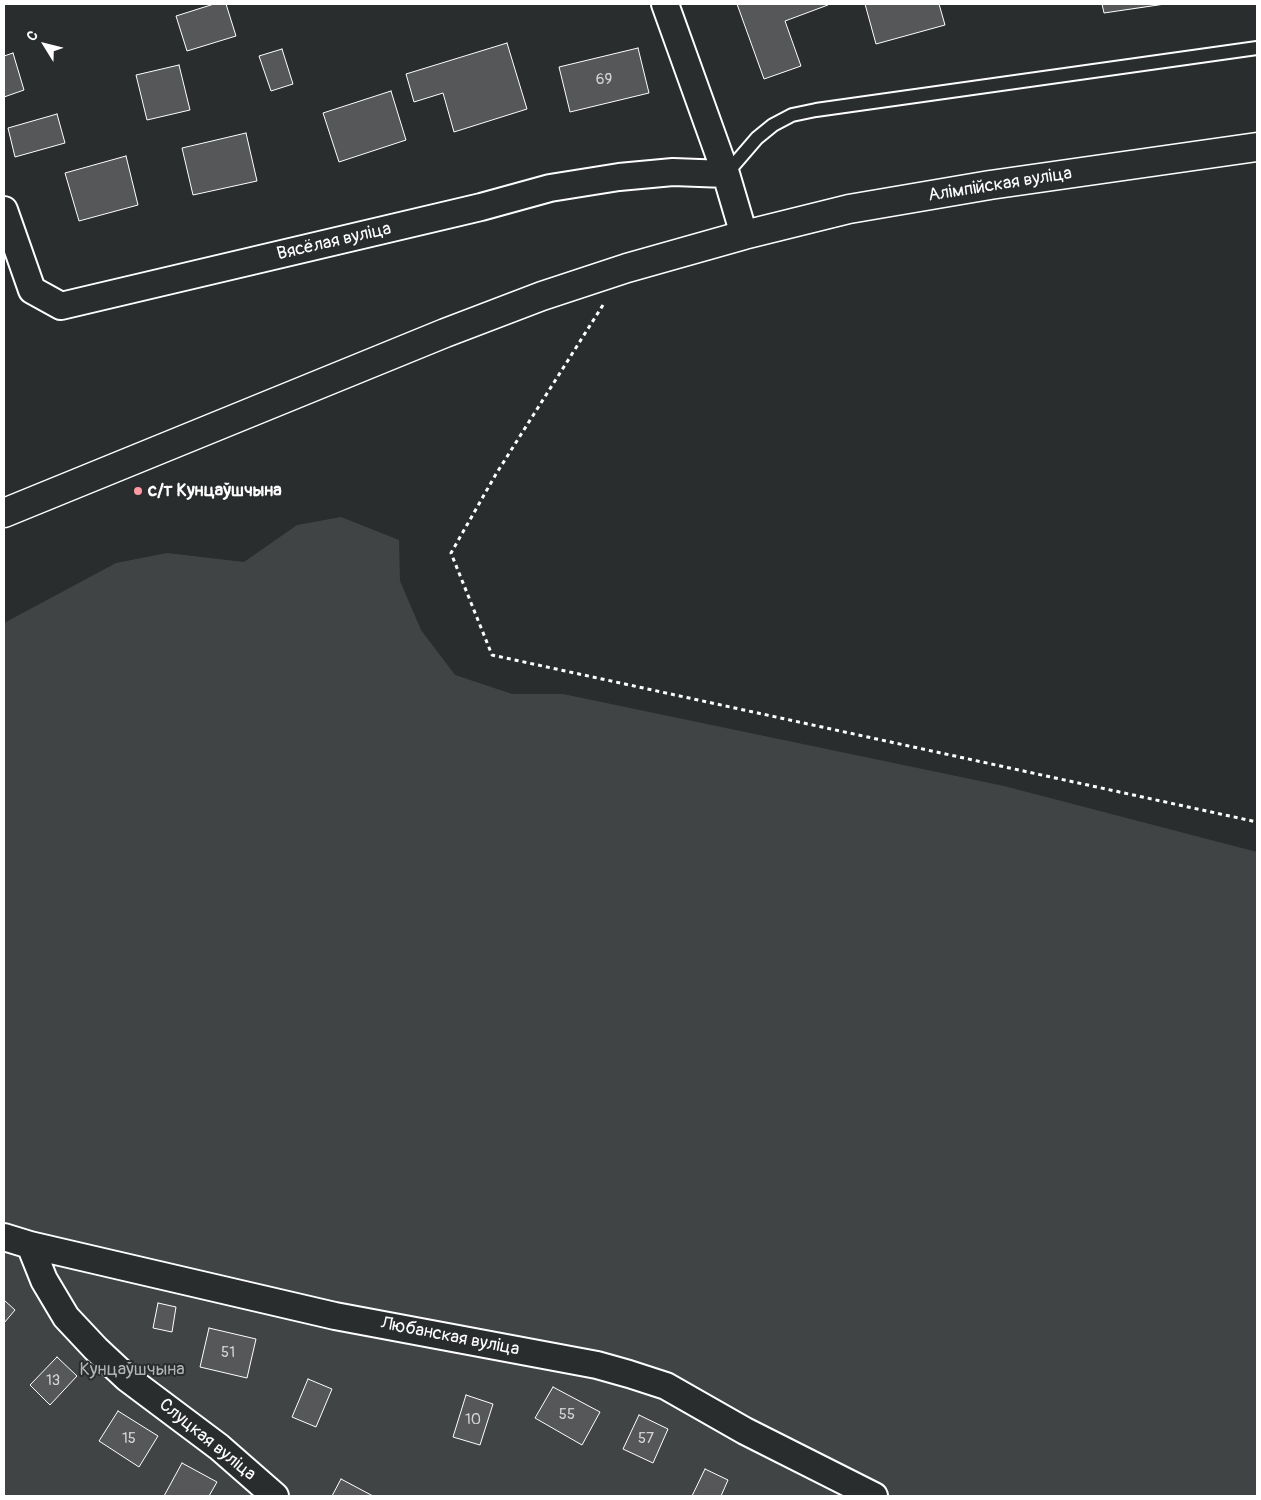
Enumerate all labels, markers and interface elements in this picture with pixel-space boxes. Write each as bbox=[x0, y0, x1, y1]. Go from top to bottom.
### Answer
north arrow bbox=[20, 20, 70, 70]
text: С bbox=[23, 27, 42, 44]
house number: 69 bbox=[596, 71, 612, 89]
street label: Алімпійская вуліца bbox=[927, 163, 1073, 207]
street label: Вясёлая вуліца bbox=[275, 218, 393, 266]
place label: с/т Кунцаўшчына bbox=[148, 480, 282, 502]
marker: с/т Кунцаўшчына bbox=[132, 485, 144, 497]
street label: Любанская вуліца bbox=[379, 1313, 521, 1361]
house number: 51 bbox=[221, 1344, 235, 1362]
park label: Кунцаўшчына bbox=[79, 1359, 185, 1381]
house number: 13 bbox=[46, 1372, 60, 1390]
street label: Слуцкая вуліца bbox=[154, 1394, 260, 1486]
house number: 55 bbox=[559, 1406, 575, 1424]
house number: 10 bbox=[465, 1411, 481, 1429]
house number: 15 bbox=[122, 1430, 136, 1448]
house number: 57 bbox=[638, 1430, 654, 1448]

